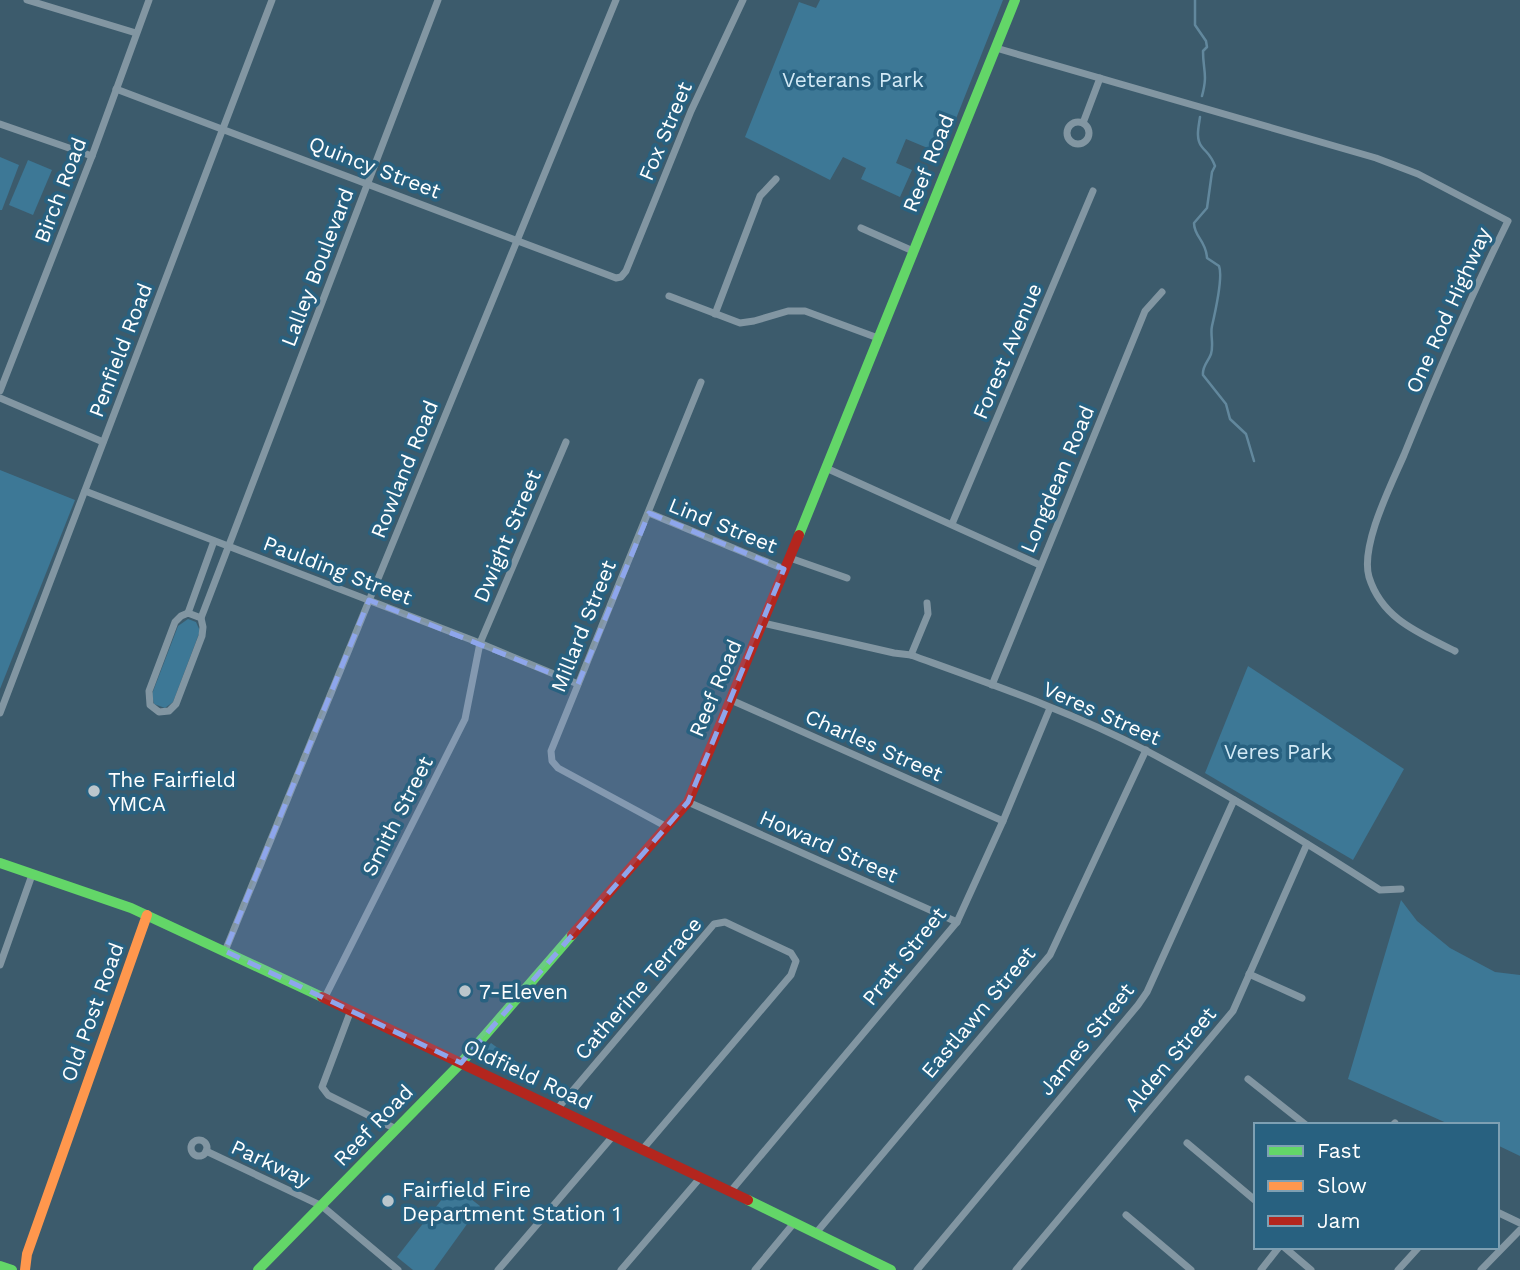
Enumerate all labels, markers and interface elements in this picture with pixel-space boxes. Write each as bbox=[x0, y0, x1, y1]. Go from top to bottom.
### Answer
park label: Veterans Park bbox=[782, 67, 924, 92]
street label: Fox Street bbox=[633, 78, 697, 184]
street label: Reef Road bbox=[897, 110, 959, 216]
street label: Quincy Street bbox=[305, 130, 445, 204]
street label: Birch Road bbox=[28, 134, 92, 246]
street label: Lalley Boulevard bbox=[275, 184, 359, 350]
street label: One Rod Highway bbox=[1400, 223, 1496, 397]
street label: Penfield Road bbox=[83, 279, 157, 421]
street label: Forest Avenue bbox=[967, 279, 1047, 423]
street label: Rowland Road bbox=[365, 396, 443, 542]
street label: Longdean Road bbox=[1015, 402, 1099, 556]
street label: Dwight Street bbox=[468, 466, 546, 606]
street label: Lind Street bbox=[665, 492, 781, 558]
street label: Paulding Street bbox=[260, 530, 416, 610]
street label: Millard Street bbox=[545, 556, 621, 696]
street label: Reef Road bbox=[683, 635, 747, 741]
street label: Veres Street bbox=[1039, 676, 1165, 750]
street label: Charles Street bbox=[801, 704, 947, 787]
park label: Veres Park bbox=[1224, 739, 1332, 764]
street label: Smith Street bbox=[356, 752, 438, 880]
place label: The Fairfield YMCA bbox=[108, 767, 236, 816]
marker: The Fairfield YMCA bbox=[86, 783, 102, 799]
street label: Howard Street bbox=[756, 804, 902, 888]
street label: Pratt Street bbox=[857, 902, 951, 1010]
street label: Catherine Terrace bbox=[569, 912, 707, 1064]
street label: Old Post Road bbox=[55, 939, 129, 1085]
street label: Eastlawn Street bbox=[916, 941, 1040, 1083]
street label: James Street bbox=[1033, 978, 1139, 1100]
place label: 7-Eleven bbox=[479, 979, 568, 1004]
marker: 7-Eleven bbox=[457, 983, 473, 999]
street label: Alden Street bbox=[1119, 1001, 1221, 1116]
street label: Oldfield Road bbox=[460, 1033, 596, 1115]
street label: Reef Road bbox=[328, 1079, 418, 1171]
legend bbox=[1254, 1123, 1499, 1249]
street label: Parkway bbox=[227, 1134, 315, 1192]
text: Fast bbox=[1317, 1138, 1361, 1163]
text: Slow bbox=[1317, 1173, 1367, 1198]
place label: Fairfield Fire Department Station 1 bbox=[402, 1177, 621, 1226]
marker: Fairfield Fire Department Station 1 bbox=[380, 1193, 396, 1209]
text: Jam bbox=[1317, 1208, 1360, 1233]

